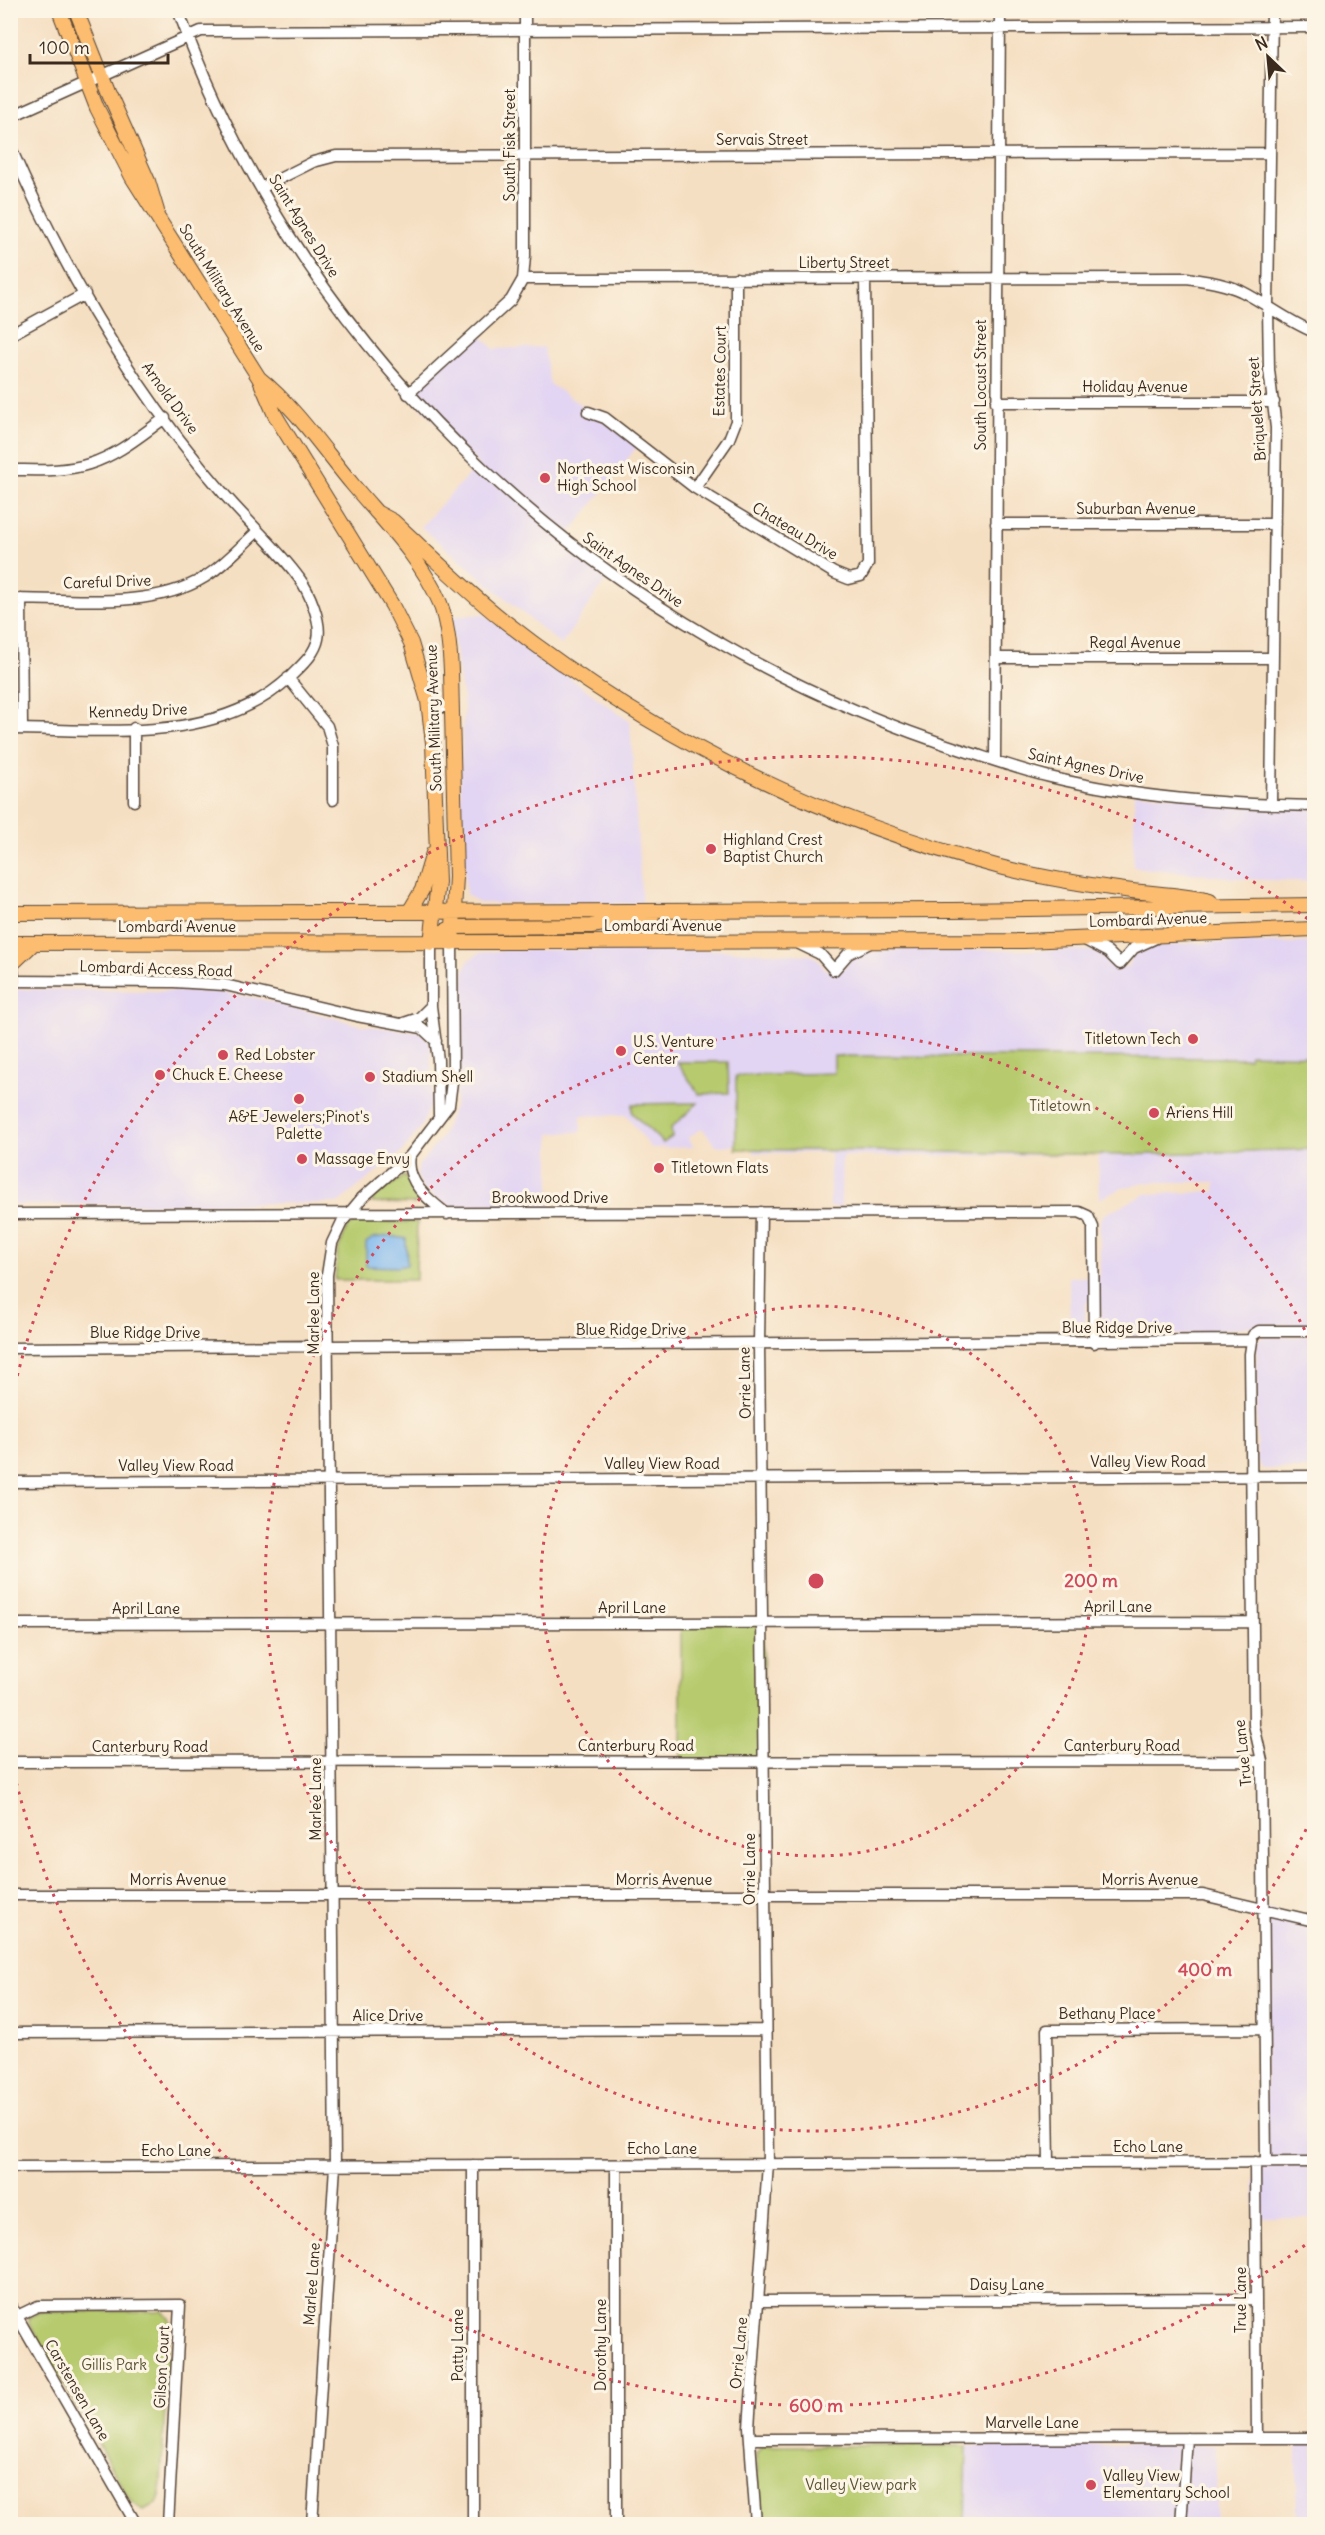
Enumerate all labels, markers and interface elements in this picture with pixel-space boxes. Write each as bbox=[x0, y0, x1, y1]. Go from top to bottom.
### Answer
scale bar bbox=[30, 27, 168, 65]
north arrow bbox=[1238, 27, 1298, 87]
text: N bbox=[1252, 32, 1271, 55]
text: 100 m bbox=[39, 36, 90, 59]
street label: South Fisk Street bbox=[500, 89, 519, 201]
street label: Servais Street bbox=[716, 130, 808, 149]
street label: Saint Agnes Drive bbox=[265, 171, 344, 281]
street label: South Military Avenue bbox=[175, 220, 269, 355]
street label: Liberty Street bbox=[798, 253, 890, 272]
street label: South Locust Street bbox=[971, 319, 990, 451]
street label: Estates Court bbox=[709, 325, 730, 417]
street label: Briquelet Street bbox=[1243, 356, 1270, 462]
street label: Arnold Drive bbox=[138, 358, 203, 437]
street label: Holiday Avenue bbox=[1082, 377, 1188, 396]
place label: Northeast Wisconsin High School bbox=[557, 459, 695, 495]
marker: Northeast Wisconsin High School bbox=[538, 471, 552, 485]
street label: Chateau Drive bbox=[749, 498, 841, 564]
street label: Suburban Avenue bbox=[1076, 499, 1196, 518]
street label: Saint Agnes Drive bbox=[579, 528, 687, 611]
street label: Careful Drive bbox=[63, 570, 151, 593]
street label: Regal Avenue bbox=[1089, 633, 1181, 652]
street label: South Military Avenue bbox=[421, 644, 446, 792]
street label: Kennedy Drive bbox=[88, 699, 188, 722]
street label: Saint Agnes Drive bbox=[1026, 744, 1146, 787]
place label: Highland Crest Baptist Church bbox=[723, 830, 824, 866]
marker: Highland Crest Baptist Church bbox=[704, 842, 718, 856]
street label: Lombardi Avenue bbox=[1088, 908, 1207, 931]
street label: Lombardi Avenue bbox=[604, 916, 722, 935]
street label: Lombardi Avenue bbox=[118, 917, 236, 936]
street label: Lombardi Access Road bbox=[79, 956, 233, 981]
place label: Titletown Tech bbox=[1085, 1029, 1181, 1048]
place label: U.S. Venture Center bbox=[633, 1032, 714, 1068]
marker: Titletown Tech bbox=[1186, 1032, 1200, 1046]
marker: U.S. Venture Center bbox=[614, 1044, 628, 1058]
place label: Red Lobster bbox=[235, 1045, 315, 1064]
marker: Red Lobster bbox=[216, 1048, 230, 1062]
place label: Chuck E. Cheese bbox=[172, 1065, 283, 1084]
place label: Stadium Shell bbox=[382, 1067, 473, 1086]
marker: Chuck E. Cheese bbox=[153, 1068, 167, 1082]
marker: Stadium Shell bbox=[363, 1070, 377, 1084]
marker: A&E Jewelers;Pinot's Palette bbox=[292, 1092, 306, 1106]
park label: Titletown bbox=[1029, 1096, 1091, 1115]
place label: Ariens Hill bbox=[1166, 1103, 1233, 1122]
marker: Ariens Hill bbox=[1147, 1106, 1161, 1120]
place label: A&E Jewelers;Pinot's Palette bbox=[228, 1107, 370, 1143]
place label: Massage Envy bbox=[314, 1149, 410, 1168]
marker: Massage Envy bbox=[295, 1152, 309, 1166]
place label: Titletown Flats bbox=[671, 1158, 769, 1177]
marker: Titletown Flats bbox=[652, 1161, 666, 1175]
street label: Brookwood Drive bbox=[492, 1188, 608, 1207]
street label: Marlee Lane bbox=[304, 1271, 323, 1355]
street label: Blue Ridge Drive bbox=[1062, 1318, 1172, 1337]
street label: Blue Ridge Drive bbox=[576, 1320, 686, 1339]
street label: Blue Ridge Drive bbox=[90, 1323, 200, 1342]
street label: Orrie Lane bbox=[734, 1347, 755, 1419]
street label: Valley View Road bbox=[1090, 1452, 1206, 1471]
street label: Valley View Road bbox=[604, 1454, 720, 1473]
street label: Valley View Road bbox=[118, 1456, 234, 1475]
text: 200 m bbox=[1064, 1569, 1118, 1592]
centre of rings bbox=[806, 1571, 826, 1591]
street label: April Lane bbox=[1084, 1597, 1152, 1616]
street label: April Lane bbox=[598, 1598, 666, 1617]
street label: April Lane bbox=[112, 1599, 180, 1618]
street label: True Lane bbox=[1230, 1719, 1255, 1787]
street label: Canterbury Road bbox=[578, 1736, 694, 1755]
street label: Canterbury Road bbox=[1064, 1736, 1180, 1755]
street label: Canterbury Road bbox=[92, 1737, 208, 1756]
street label: Marlee Lane bbox=[306, 1757, 325, 1841]
street label: Orrie Lane bbox=[740, 1833, 759, 1905]
street label: Morris Avenue bbox=[130, 1870, 226, 1889]
street label: Morris Avenue bbox=[616, 1870, 712, 1889]
street label: Morris Avenue bbox=[1102, 1870, 1198, 1889]
text: 400 m bbox=[1178, 1958, 1232, 1981]
street label: Bethany Place bbox=[1058, 2004, 1156, 2023]
street label: Alice Drive bbox=[353, 2006, 423, 2025]
street label: Echo Lane bbox=[1113, 2137, 1183, 2156]
street label: Echo Lane bbox=[627, 2139, 697, 2158]
street label: Echo Lane bbox=[141, 2141, 211, 2160]
street label: Marlee Lane bbox=[299, 2242, 324, 2326]
street label: True Lane bbox=[1231, 2267, 1250, 2333]
street label: Daisy Lane bbox=[970, 2275, 1044, 2294]
street label: Dorothy Lane bbox=[591, 2299, 610, 2391]
street label: Patty Lane bbox=[448, 2309, 467, 2381]
street label: Orrie Lane bbox=[726, 2316, 751, 2390]
street label: Gilson Court bbox=[150, 2325, 173, 2409]
street label: Carstensen Lane bbox=[41, 2336, 114, 2444]
park label: Gillis Park bbox=[81, 2355, 147, 2374]
text: 600 m bbox=[789, 2394, 843, 2417]
street label: Marvelle Lane bbox=[985, 2413, 1079, 2432]
place label: Valley View Elementary School bbox=[1103, 2466, 1230, 2502]
park label: Valley View park bbox=[805, 2475, 917, 2494]
marker: Valley View Elementary School bbox=[1084, 2478, 1098, 2492]

